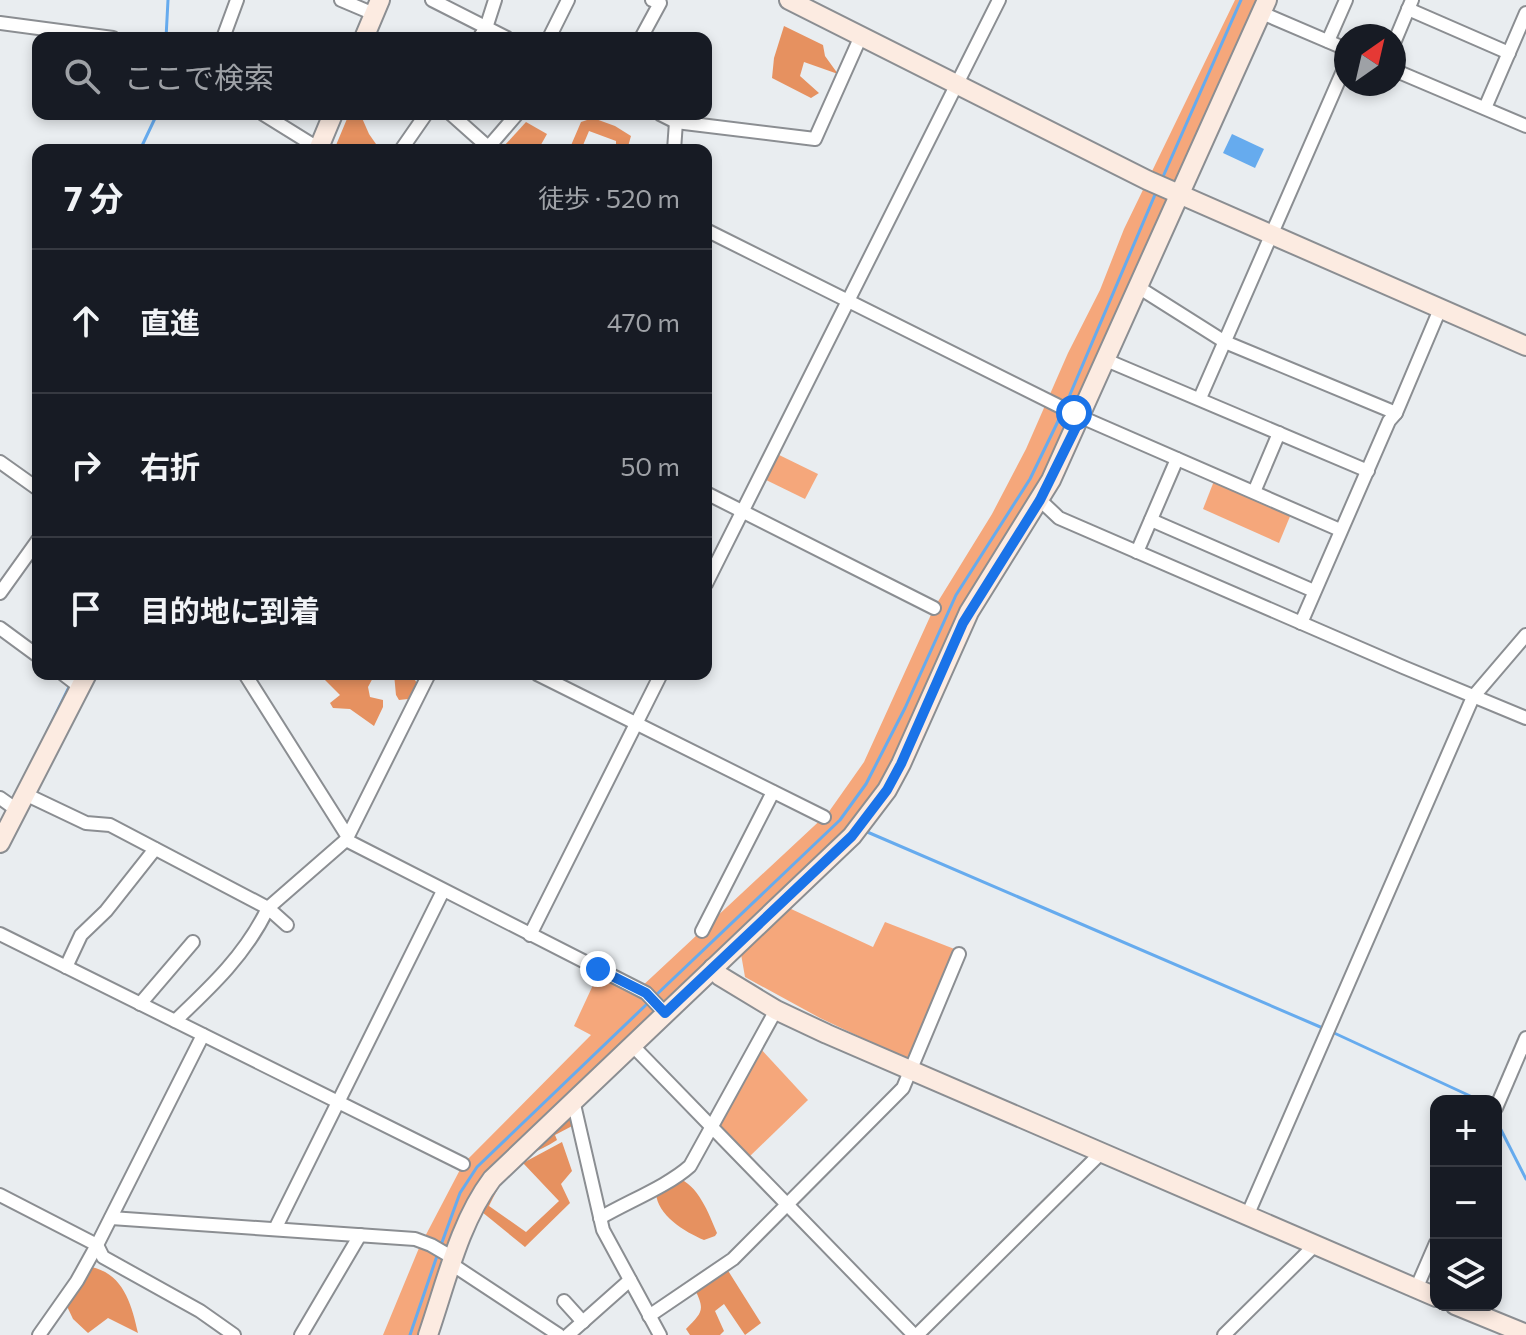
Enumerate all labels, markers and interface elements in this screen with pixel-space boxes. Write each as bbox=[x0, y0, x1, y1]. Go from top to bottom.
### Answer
north arrow bbox=[1334, 24, 1406, 96]
search box bbox=[32, 32, 712, 120]
icon: search bbox=[60, 54, 104, 98]
text: ここで検索 bbox=[124, 58, 274, 95]
text: 7 分 bbox=[64, 176, 123, 218]
text: 徒歩 · 520 m bbox=[538, 182, 680, 213]
icon: ahead bbox=[64, 299, 108, 343]
text: 直進 bbox=[140, 303, 200, 340]
text: 470 m bbox=[607, 306, 680, 337]
route start bbox=[1056, 395, 1092, 431]
icon: right bbox=[64, 443, 108, 487]
text: 右折 bbox=[140, 447, 200, 484]
text: 50 m bbox=[620, 450, 680, 481]
icon: arrive bbox=[64, 587, 108, 631]
text: 目的地に到着 bbox=[140, 591, 320, 628]
route end bbox=[580, 951, 616, 987]
map controls bbox=[1430, 1095, 1502, 1311]
button: + bbox=[1430, 1095, 1502, 1167]
button: − bbox=[1430, 1167, 1502, 1239]
button: layers bbox=[1430, 1239, 1502, 1311]

